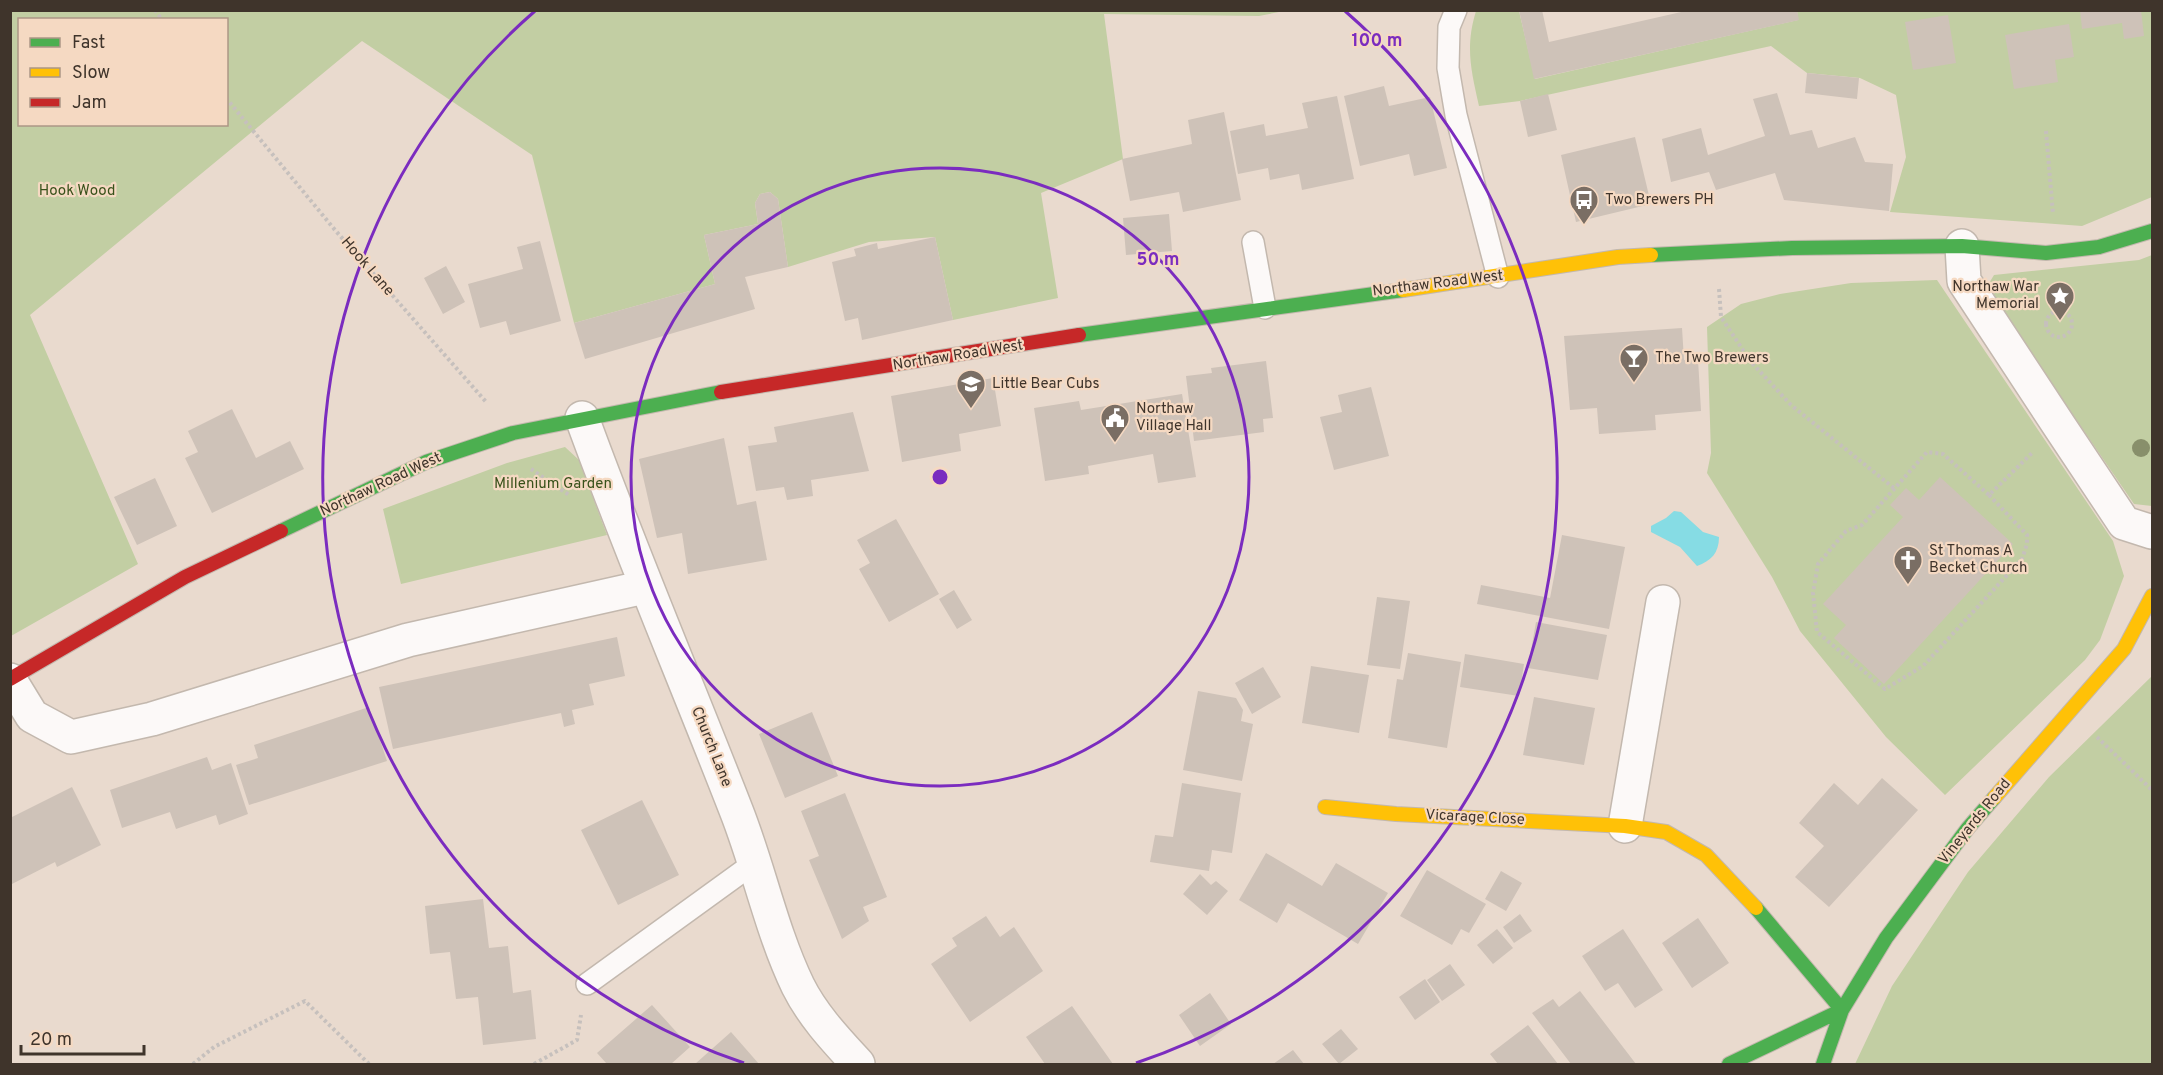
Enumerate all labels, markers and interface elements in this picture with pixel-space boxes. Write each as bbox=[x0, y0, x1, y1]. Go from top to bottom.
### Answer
legend bbox=[18, 18, 228, 126]
text: 100 m bbox=[1351, 30, 1403, 53]
text: Fast bbox=[72, 32, 105, 55]
text: Slow bbox=[72, 62, 110, 85]
text: Jam bbox=[72, 92, 107, 115]
park label: Hook Wood bbox=[39, 182, 115, 201]
bus stop icon: Two Brewers PH bbox=[1568, 184, 1600, 226]
place label: Two Brewers PH bbox=[1605, 191, 1714, 210]
street label: Hook Lane bbox=[336, 234, 398, 300]
text: 50 m bbox=[1136, 249, 1180, 272]
street label: Northaw Road West bbox=[1372, 267, 1504, 301]
place label: Northaw War Memorial bbox=[1952, 278, 2039, 314]
place icon: Northaw War Memorial bbox=[2044, 280, 2076, 322]
street label: Northaw Road West bbox=[892, 336, 1024, 376]
bar icon: The Two Brewers bbox=[1618, 342, 1650, 384]
place label: The Two Brewers bbox=[1655, 349, 1769, 368]
school or university icon: Little Bear Cubs bbox=[955, 368, 987, 410]
place label: Little Bear Cubs bbox=[992, 375, 1099, 394]
place label: Northaw Village Hall bbox=[1136, 400, 1211, 436]
public building icon: Northaw Village Hall bbox=[1099, 402, 1131, 444]
street label: Northaw Road West bbox=[317, 449, 445, 521]
centre of rings bbox=[930, 467, 950, 487]
park label: Millenium Garden bbox=[494, 475, 612, 494]
place label: St Thomas A Becket Church bbox=[1929, 542, 2028, 578]
church icon: St Thomas A Becket Church bbox=[1892, 544, 1924, 586]
street label: Church Lane bbox=[686, 704, 736, 790]
street label: Vineyards Road bbox=[1935, 775, 2015, 869]
street label: Vicarage Close bbox=[1425, 806, 1525, 830]
scale bar bbox=[21, 1018, 144, 1056]
text: 20 m bbox=[30, 1029, 72, 1052]

